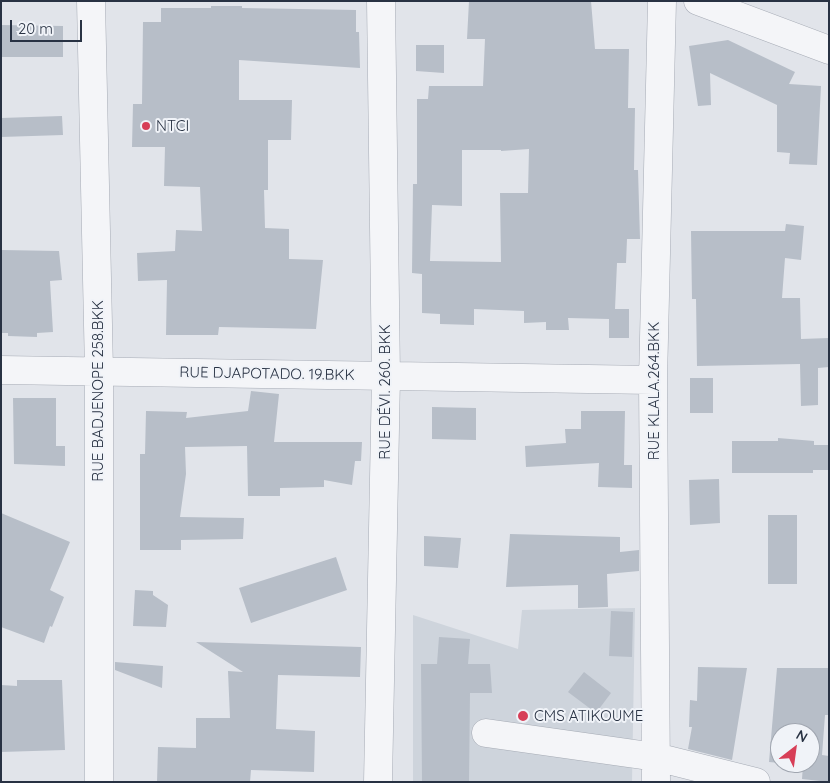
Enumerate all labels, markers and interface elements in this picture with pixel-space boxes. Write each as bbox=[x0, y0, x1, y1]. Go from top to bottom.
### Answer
scale bar bbox=[12, 10, 85, 42]
text: 20 m bbox=[18, 19, 53, 38]
place label: NTCI bbox=[156, 117, 189, 135]
marker: NTCI bbox=[140, 120, 152, 132]
street label: RUE BADJENOPE 258.BKK bbox=[89, 300, 107, 482]
street label: RUE KLALA.264.BKK bbox=[645, 322, 663, 460]
street label: RUE DÉVI. 260. BKK bbox=[376, 324, 394, 460]
street label: RUE DJAPOTADO. 19.BKK bbox=[179, 363, 355, 385]
place label: CMS ATIKOUME bbox=[534, 707, 643, 725]
marker: CMS ATIKOUME bbox=[516, 709, 530, 723]
north arrow bbox=[770, 723, 820, 773]
text: N bbox=[793, 726, 811, 746]

